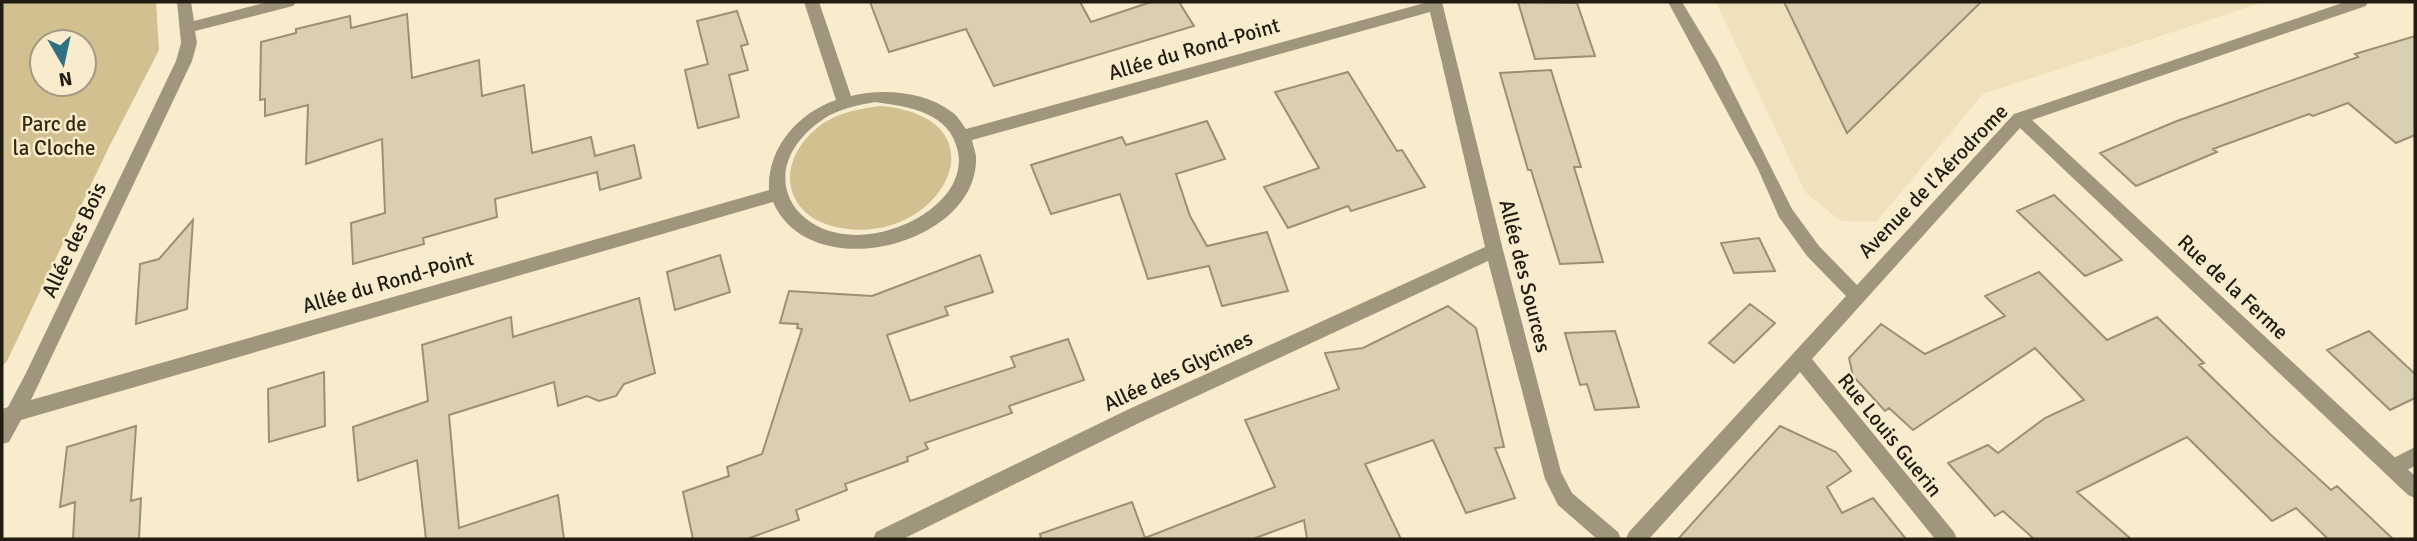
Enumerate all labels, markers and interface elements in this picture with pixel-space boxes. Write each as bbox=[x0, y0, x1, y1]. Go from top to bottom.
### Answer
street label: Allée du Rond-Point bbox=[1105, 12, 1283, 86]
north arrow bbox=[28, 28, 98, 98]
text: N bbox=[57, 66, 74, 92]
street label: Avenue de l'Aérodrome bbox=[1853, 98, 2013, 264]
park label: Parc de la Cloche bbox=[13, 111, 95, 161]
street label: Allée des Bois bbox=[36, 178, 112, 302]
street label: Allée des Sources bbox=[1493, 197, 1557, 355]
street label: Rue de la Ferme bbox=[2172, 229, 2294, 345]
street label: Allée du Rond-Point bbox=[299, 245, 477, 319]
street label: Allée des Glycines bbox=[1099, 325, 1257, 417]
street label: Rue Louis Guerin bbox=[1832, 368, 1948, 502]

